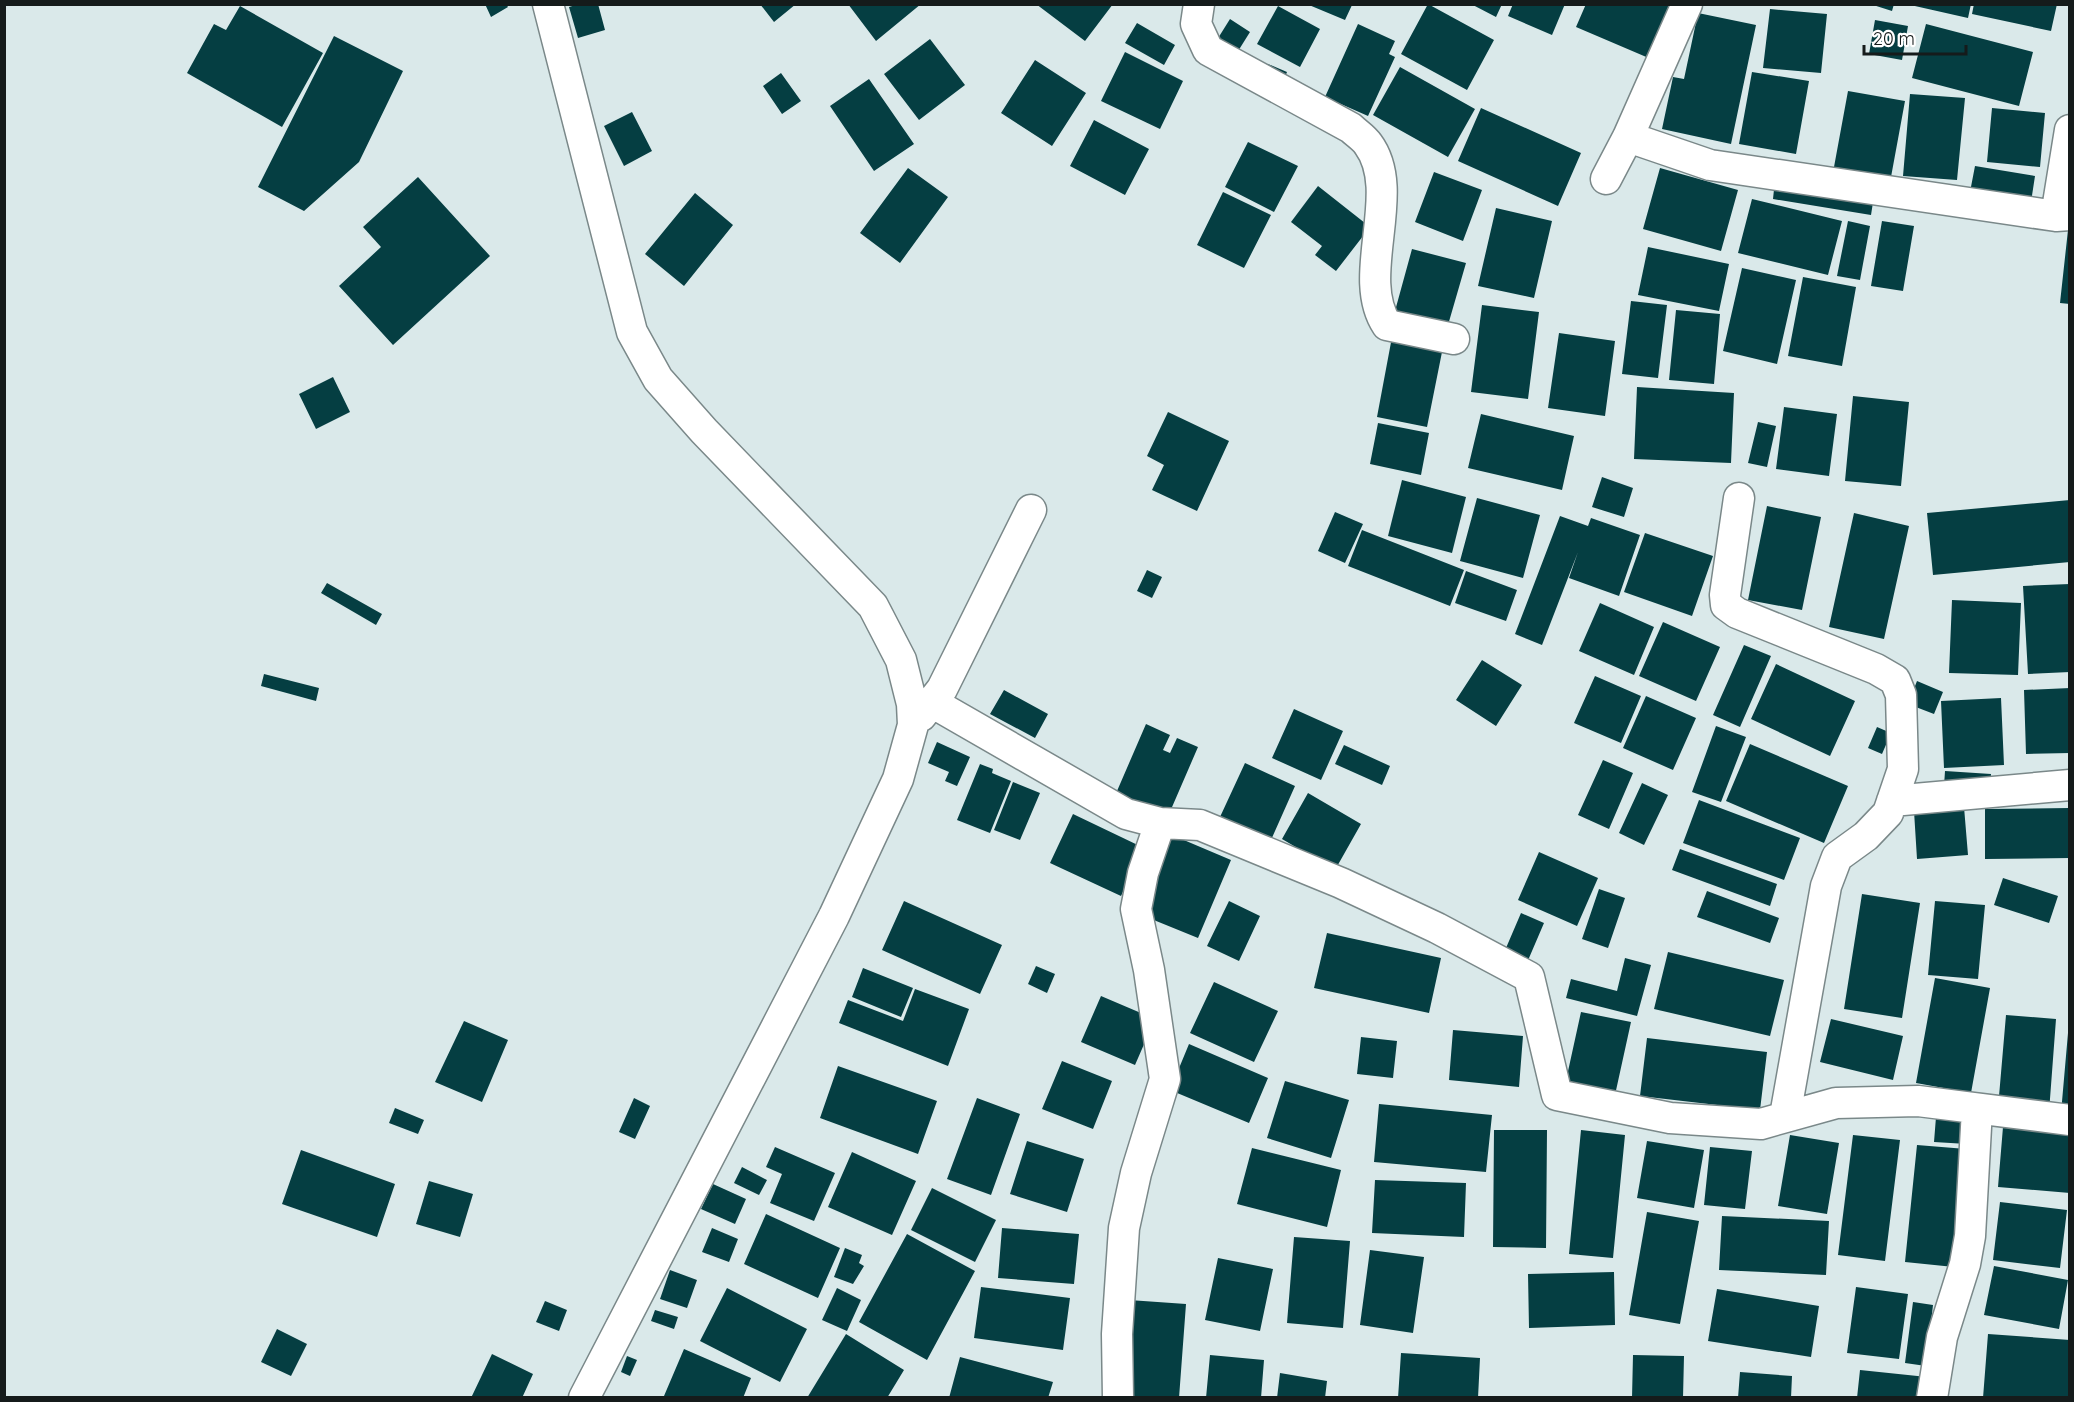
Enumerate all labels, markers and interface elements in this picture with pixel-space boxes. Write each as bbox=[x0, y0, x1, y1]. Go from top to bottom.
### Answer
scale bar bbox=[1864, 18, 1966, 56]
text: 20 m bbox=[1873, 27, 1915, 50]

